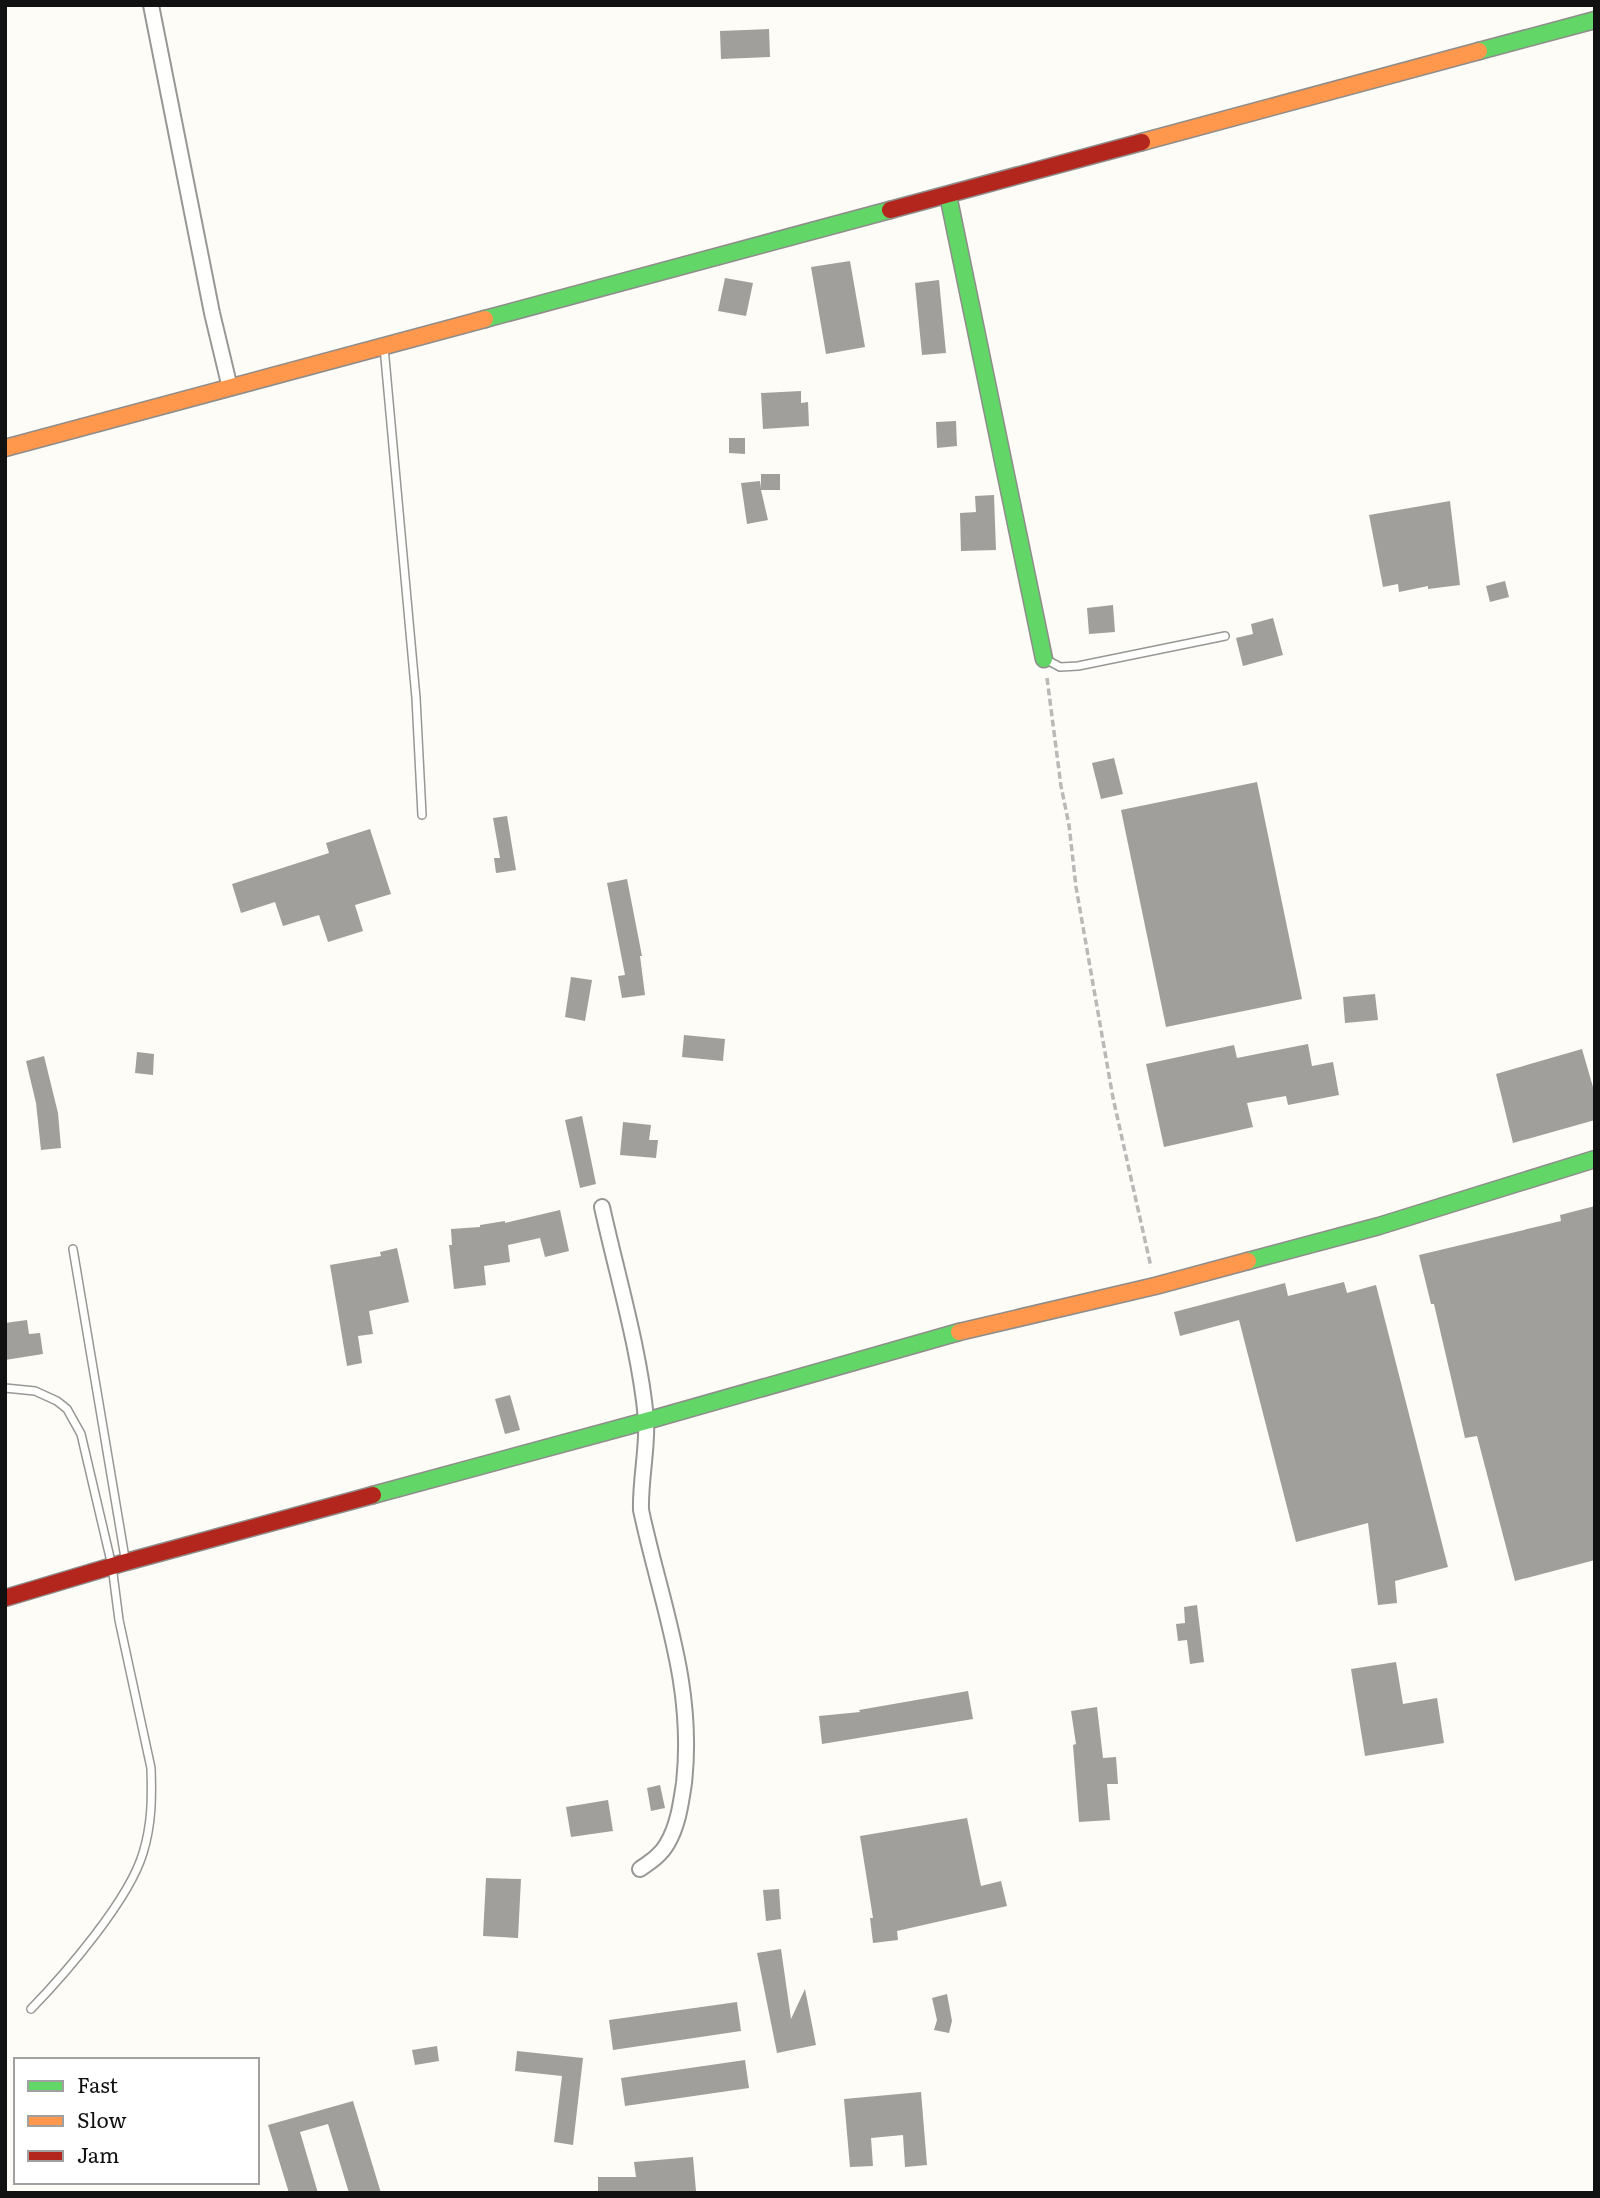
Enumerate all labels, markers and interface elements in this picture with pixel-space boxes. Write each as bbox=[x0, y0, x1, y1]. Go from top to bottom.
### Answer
legend bbox=[14, 2058, 259, 2184]
text: Fast bbox=[77, 2068, 118, 2099]
text: Slow bbox=[77, 2103, 127, 2134]
text: Jam bbox=[77, 2138, 119, 2169]

